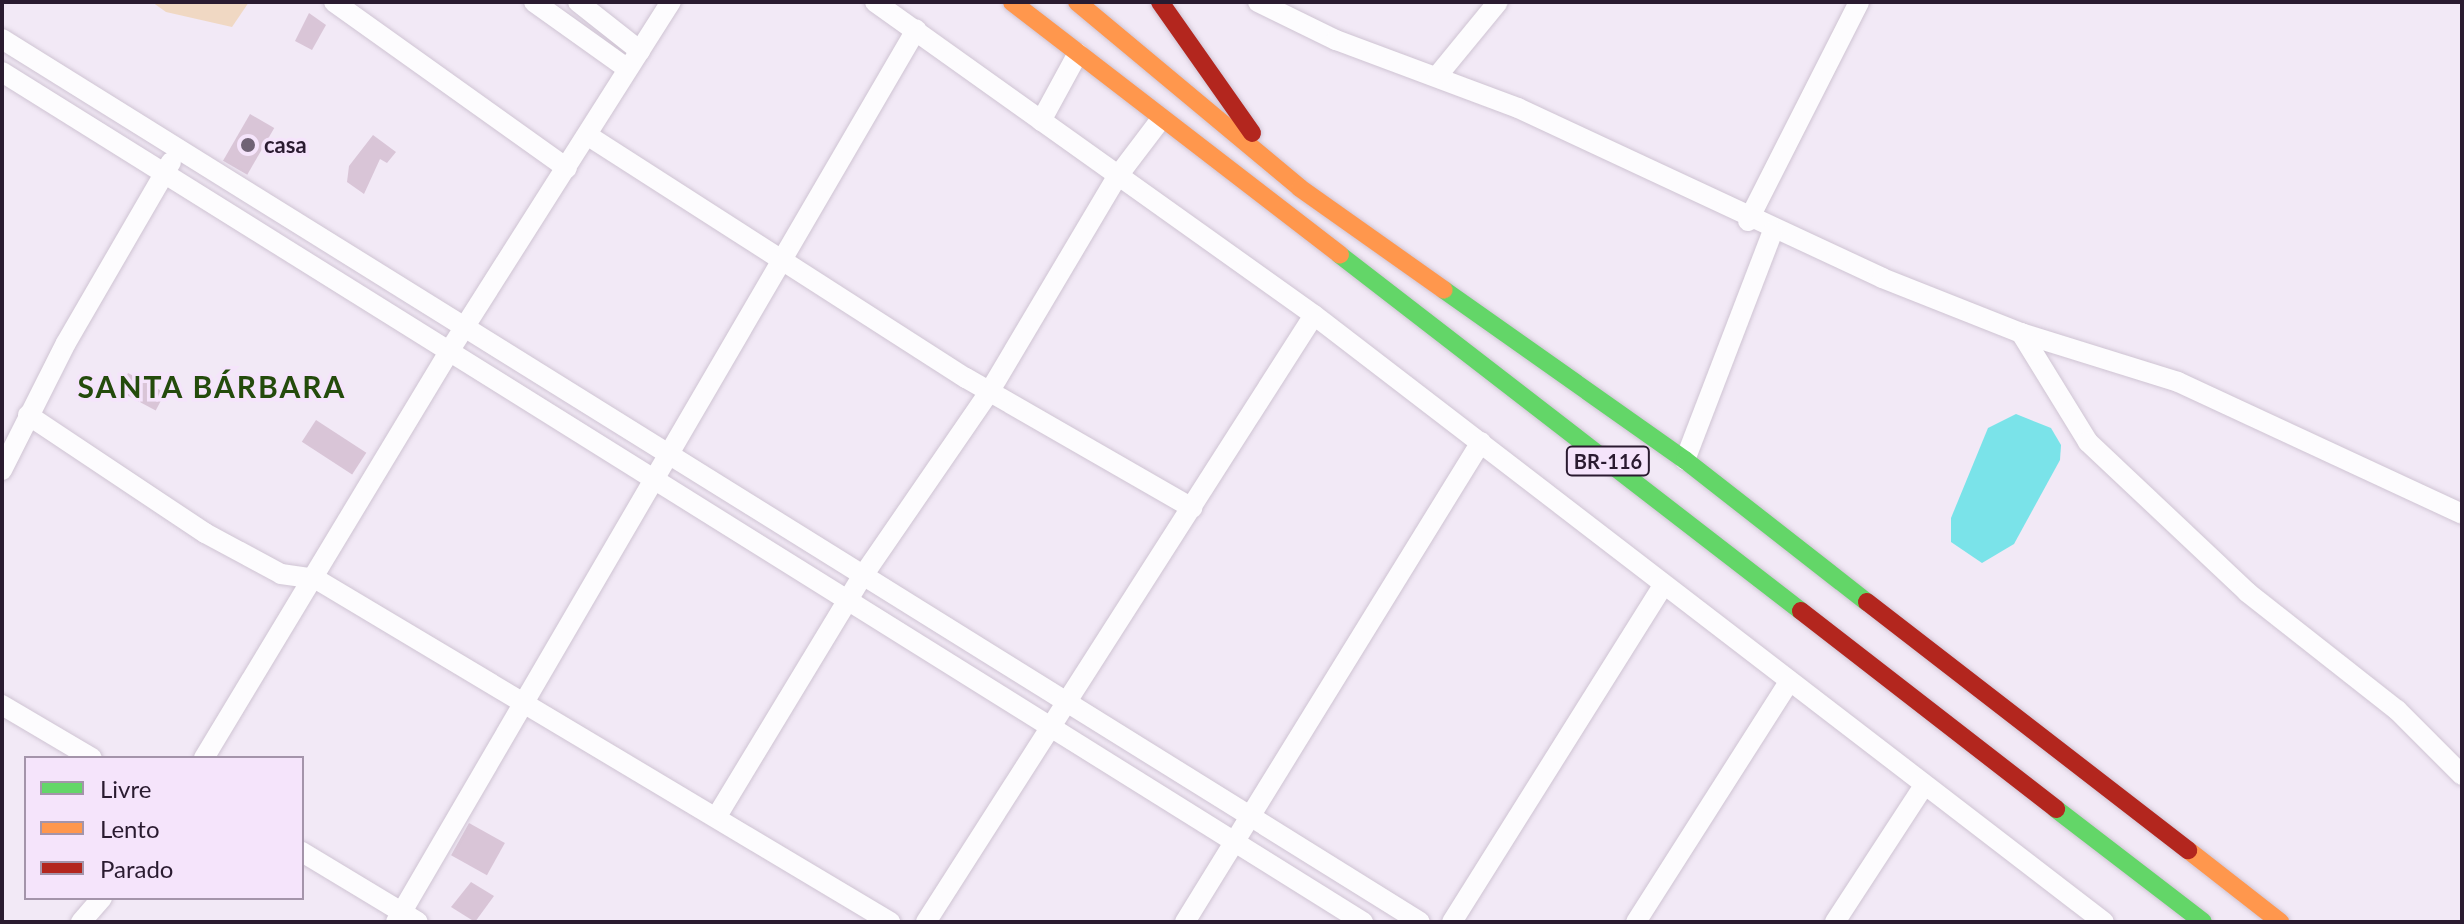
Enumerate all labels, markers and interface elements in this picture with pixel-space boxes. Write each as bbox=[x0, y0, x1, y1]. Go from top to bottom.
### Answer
place label: casa bbox=[264, 132, 307, 158]
marker: casa bbox=[239, 136, 257, 154]
district label: SANTA BÁRBARA bbox=[77, 368, 347, 404]
road number: BR-116 bbox=[1564, 445, 1652, 477]
legend bbox=[24, 756, 304, 900]
text: Livre bbox=[100, 774, 151, 803]
text: Lento bbox=[100, 814, 160, 843]
text: Parado bbox=[100, 854, 173, 883]

